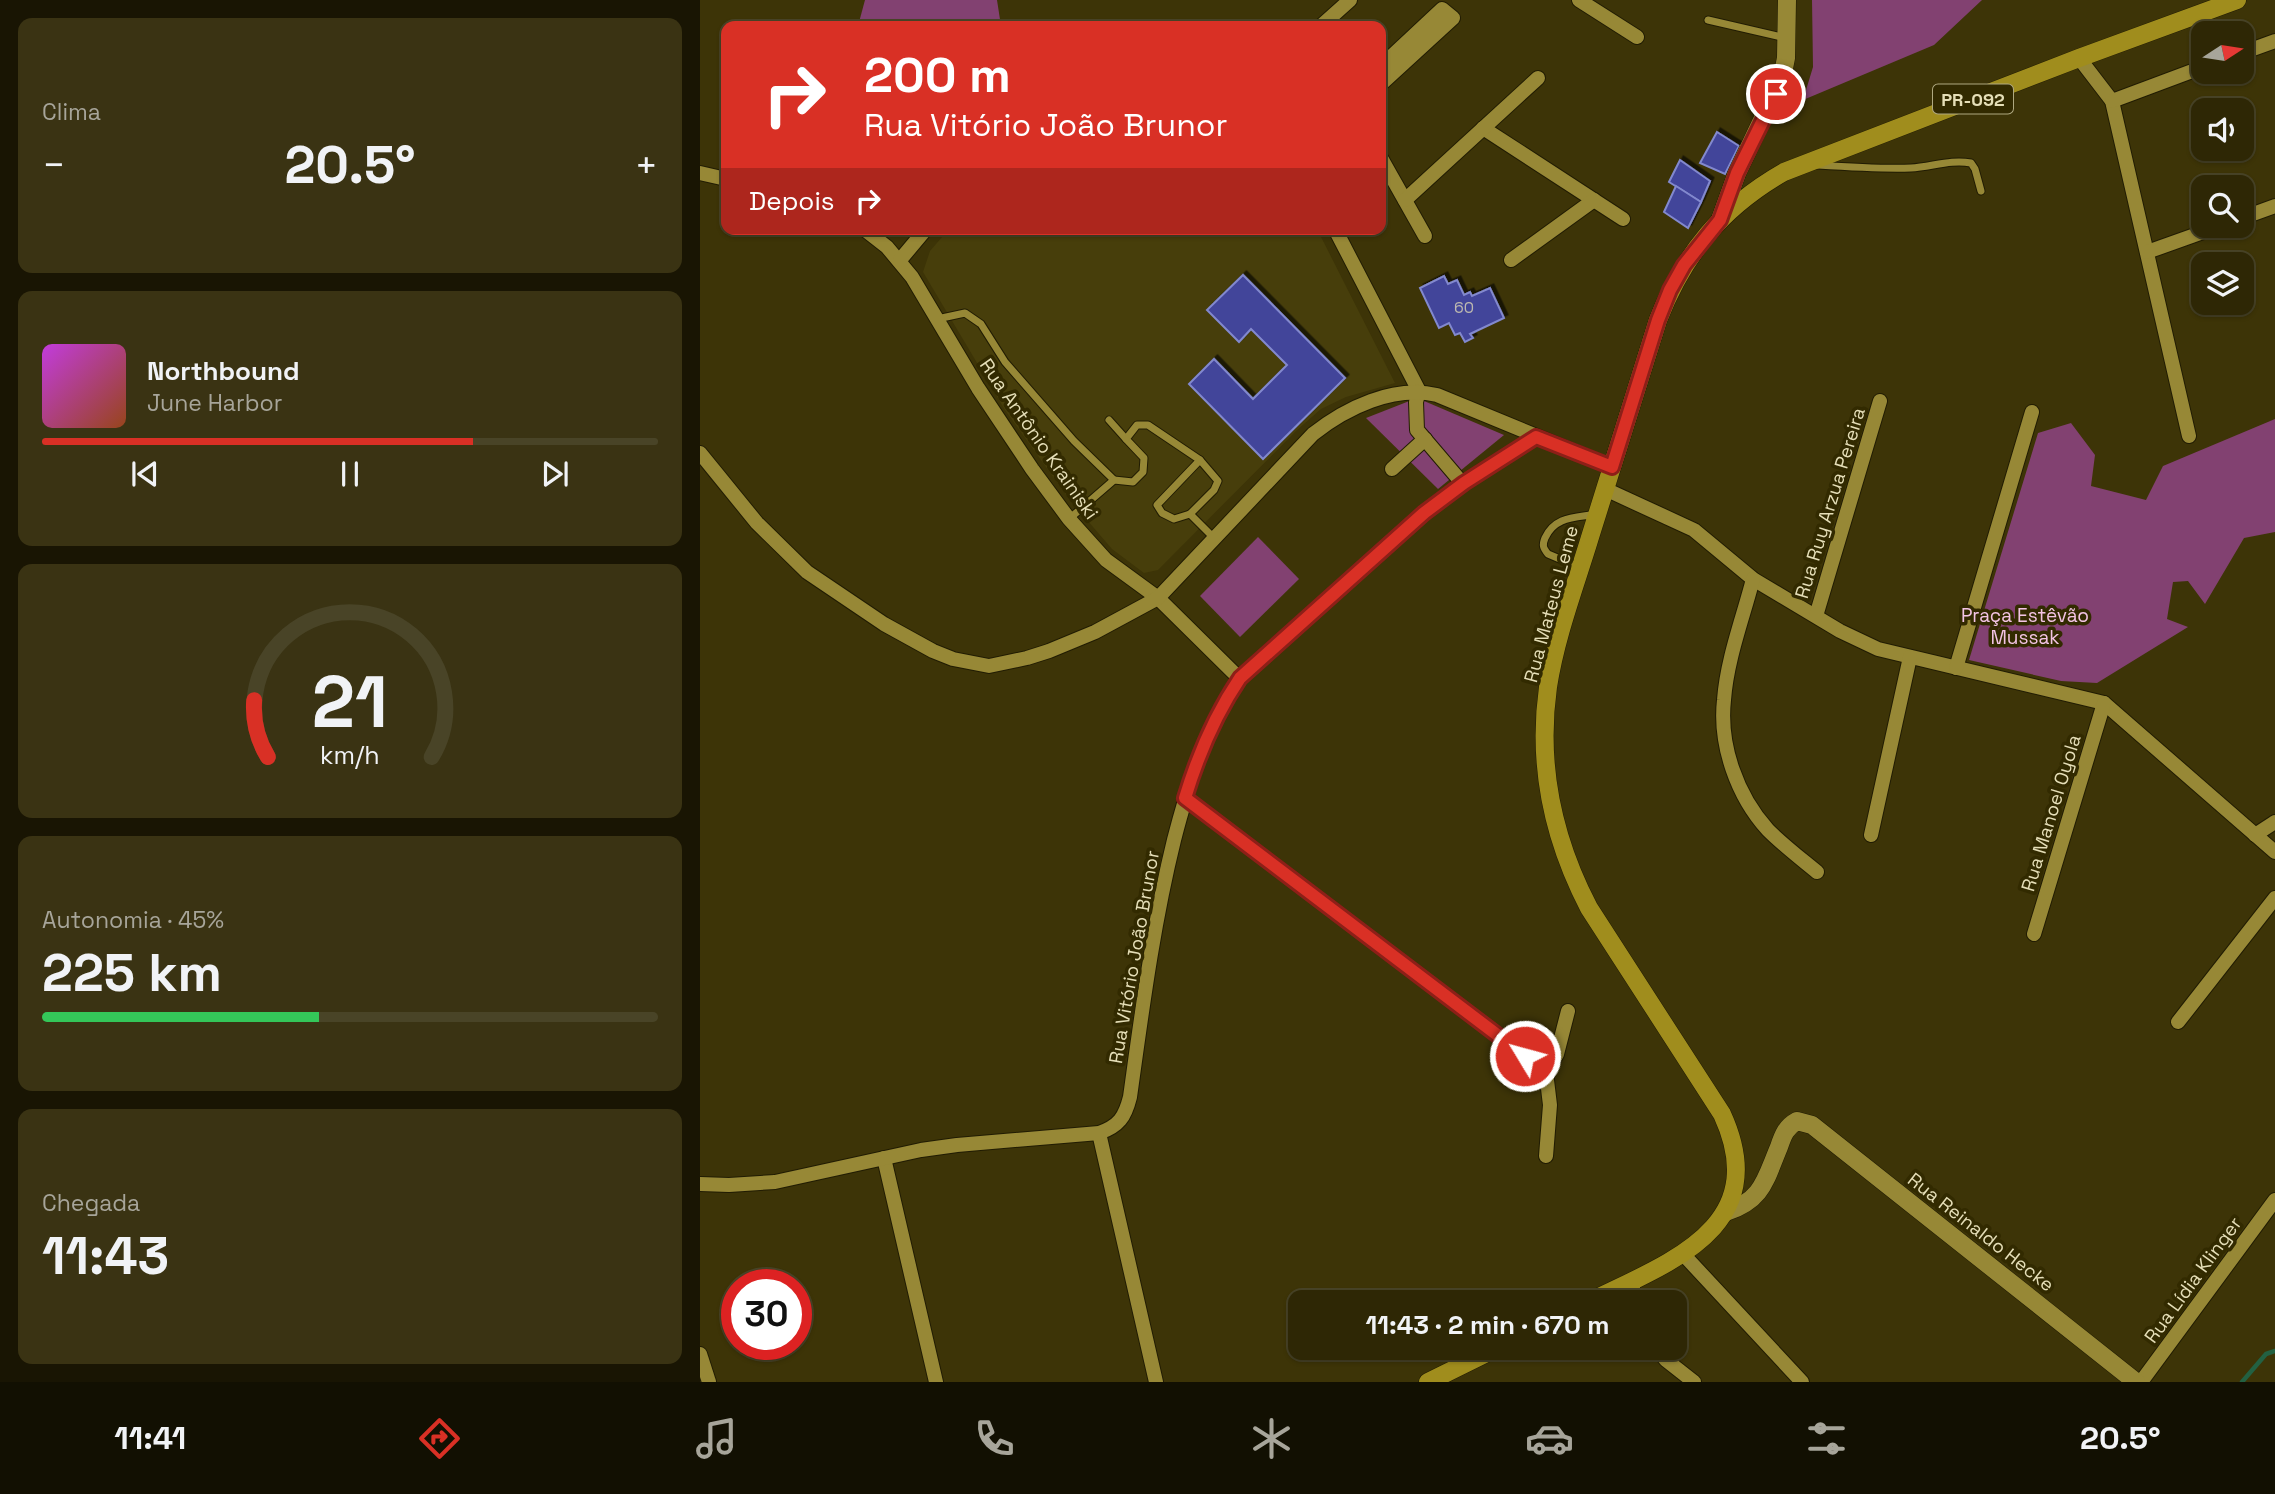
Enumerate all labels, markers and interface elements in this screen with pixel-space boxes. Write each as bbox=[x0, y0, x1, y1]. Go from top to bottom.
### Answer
north arrow bbox=[2191, 21, 2254, 84]
map controls bbox=[2191, 21, 2254, 315]
text: 200 m bbox=[864, 44, 1011, 106]
icon: right bbox=[749, 49, 840, 140]
pin bbox=[1746, 64, 1806, 124]
icon: arrive bbox=[1757, 75, 1795, 113]
road number: PR-092 bbox=[1933, 84, 2013, 114]
text: Clima bbox=[42, 97, 101, 127]
button: sound bbox=[2191, 98, 2254, 161]
text: Rua Vitório João Brunor bbox=[864, 105, 1228, 145]
text: 20.5° bbox=[284, 132, 416, 198]
text: − bbox=[42, 141, 66, 189]
text: + bbox=[634, 141, 658, 189]
button: search bbox=[2191, 175, 2254, 238]
icon: right bbox=[849, 182, 887, 220]
text: Depois bbox=[749, 184, 835, 218]
button: layers bbox=[2191, 252, 2254, 315]
house number: 60 bbox=[1454, 297, 1474, 318]
text: Northbound bbox=[147, 354, 300, 388]
street label: Rua Antônio Krainiski bbox=[974, 354, 1104, 524]
text: June Harbor bbox=[147, 388, 282, 418]
street label: Rua Ruy Arzua Pereira bbox=[1789, 404, 1871, 602]
icon: previous bbox=[126, 455, 164, 493]
icon: pause bbox=[331, 455, 369, 493]
icon: next bbox=[536, 455, 574, 493]
street label: Rua Mateus Leme bbox=[1518, 523, 1584, 685]
park label: Praça Estêvão Mussak bbox=[1961, 603, 2089, 650]
text: 21 bbox=[312, 655, 388, 748]
street label: Rua Manoel Oyola bbox=[2015, 732, 2087, 894]
text: km/h bbox=[320, 739, 380, 771]
street label: Rua Vitório João Brunor bbox=[1103, 849, 1165, 1065]
text: Autonomia · 45% bbox=[42, 905, 224, 935]
text: 225 km bbox=[42, 940, 222, 1006]
position arrow bbox=[1488, 1019, 1562, 1093]
street label: Rua Reinaldo Hecke bbox=[1903, 1167, 2059, 1297]
text: Chegada bbox=[42, 1188, 140, 1218]
street label: Rua Lídia Klinger bbox=[2139, 1212, 2247, 1348]
text: 11:43 bbox=[42, 1223, 169, 1289]
speed limit sign: 30 bbox=[721, 1269, 812, 1360]
text: 11:43 · 2 min · 670 m bbox=[1365, 1308, 1610, 1342]
icon: directions bbox=[415, 1414, 464, 1463]
icon: music bbox=[692, 1414, 741, 1463]
icon: phone bbox=[970, 1414, 1019, 1463]
icon: climate bbox=[1247, 1414, 1296, 1463]
icon: car bbox=[1525, 1414, 1574, 1463]
icon: filters bbox=[1802, 1414, 1851, 1463]
text: 11:41 bbox=[114, 1418, 186, 1458]
text: 20.5° bbox=[2080, 1418, 2161, 1458]

